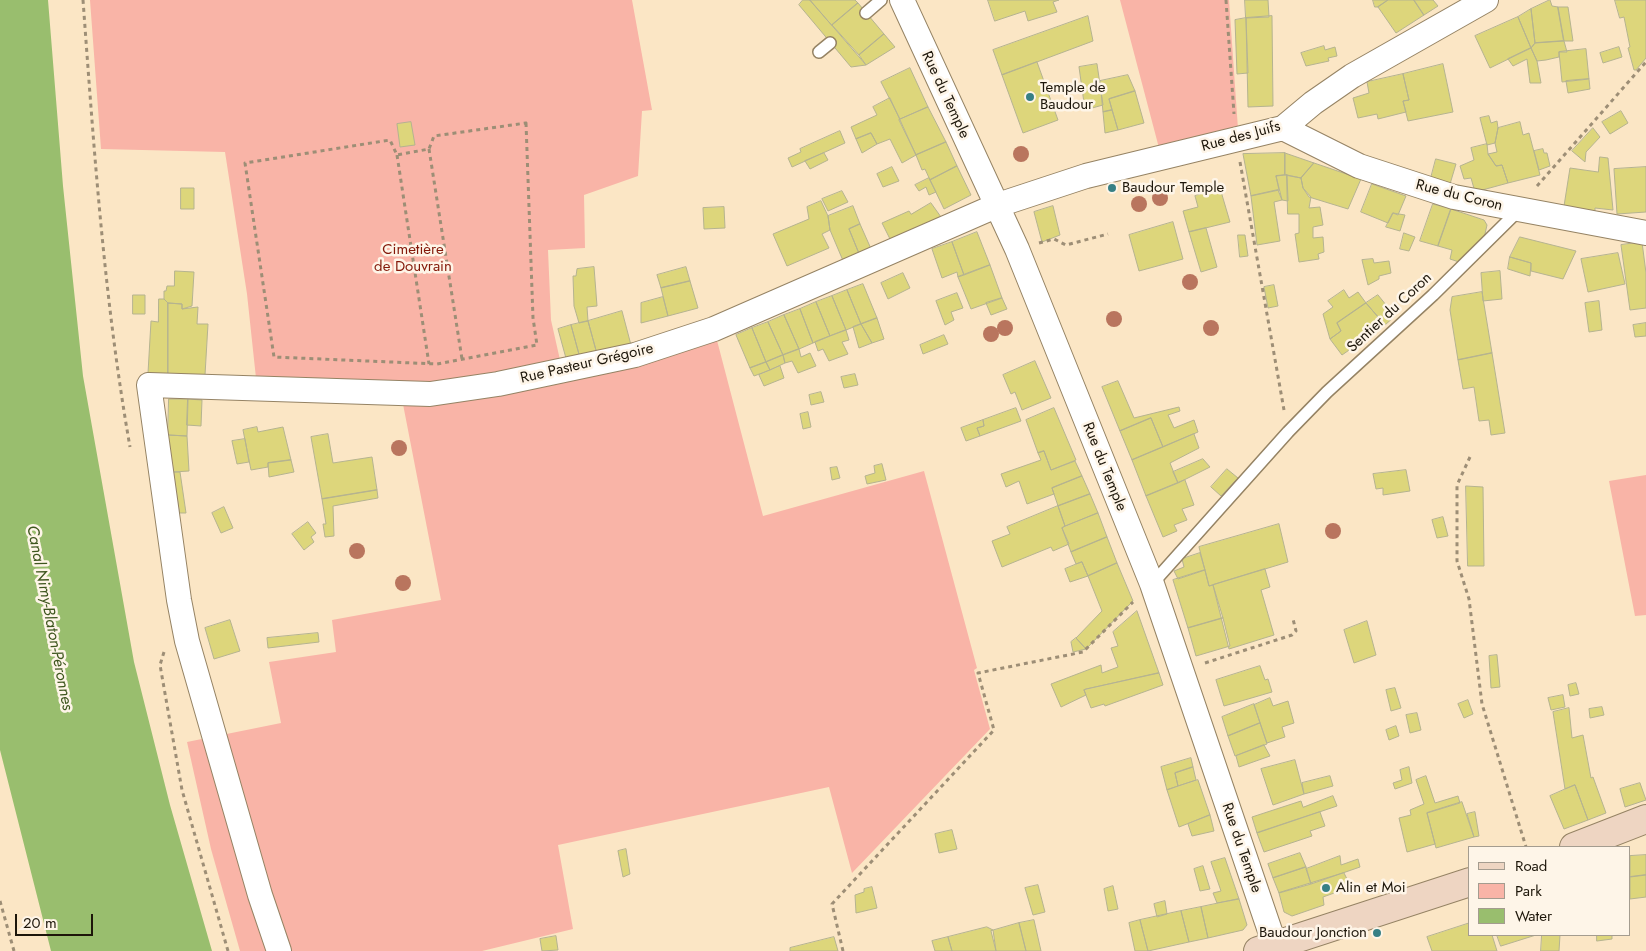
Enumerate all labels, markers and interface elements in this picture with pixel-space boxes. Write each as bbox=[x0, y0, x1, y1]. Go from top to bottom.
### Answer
street label: Rue du Temple bbox=[917, 49, 973, 141]
place label: Temple de Baudour bbox=[1040, 79, 1105, 114]
marker: Temple de Baudour bbox=[1024, 91, 1036, 103]
street label: Rue des Juifs bbox=[1200, 118, 1282, 156]
street label: Rue du Coron bbox=[1414, 177, 1504, 215]
place label: Baudour Temple bbox=[1122, 179, 1224, 197]
marker: Baudour Temple bbox=[1106, 182, 1118, 194]
park label: Cimetière de Douvrain bbox=[374, 241, 452, 276]
street label: Sentier du Coron bbox=[1344, 269, 1436, 357]
street label: Rue Pasteur Grégoire bbox=[519, 340, 655, 388]
street label: Rue du Temple bbox=[1078, 420, 1130, 514]
water label: Canal Nimy-Blaton-Péronnes bbox=[22, 524, 76, 712]
street label: Rue du Temple bbox=[1217, 801, 1265, 895]
legend bbox=[1468, 846, 1631, 936]
text: Road bbox=[1515, 855, 1547, 877]
place label: Alin et Moi bbox=[1336, 879, 1406, 897]
text: Park bbox=[1515, 880, 1542, 902]
marker: Alin et Moi bbox=[1320, 882, 1332, 894]
scale bar bbox=[18, 904, 95, 936]
text: Water bbox=[1515, 905, 1552, 927]
text: 20 m bbox=[23, 912, 57, 934]
place label: Baudour Jonction bbox=[1259, 924, 1367, 942]
marker: Baudour Jonction bbox=[1371, 927, 1383, 939]

